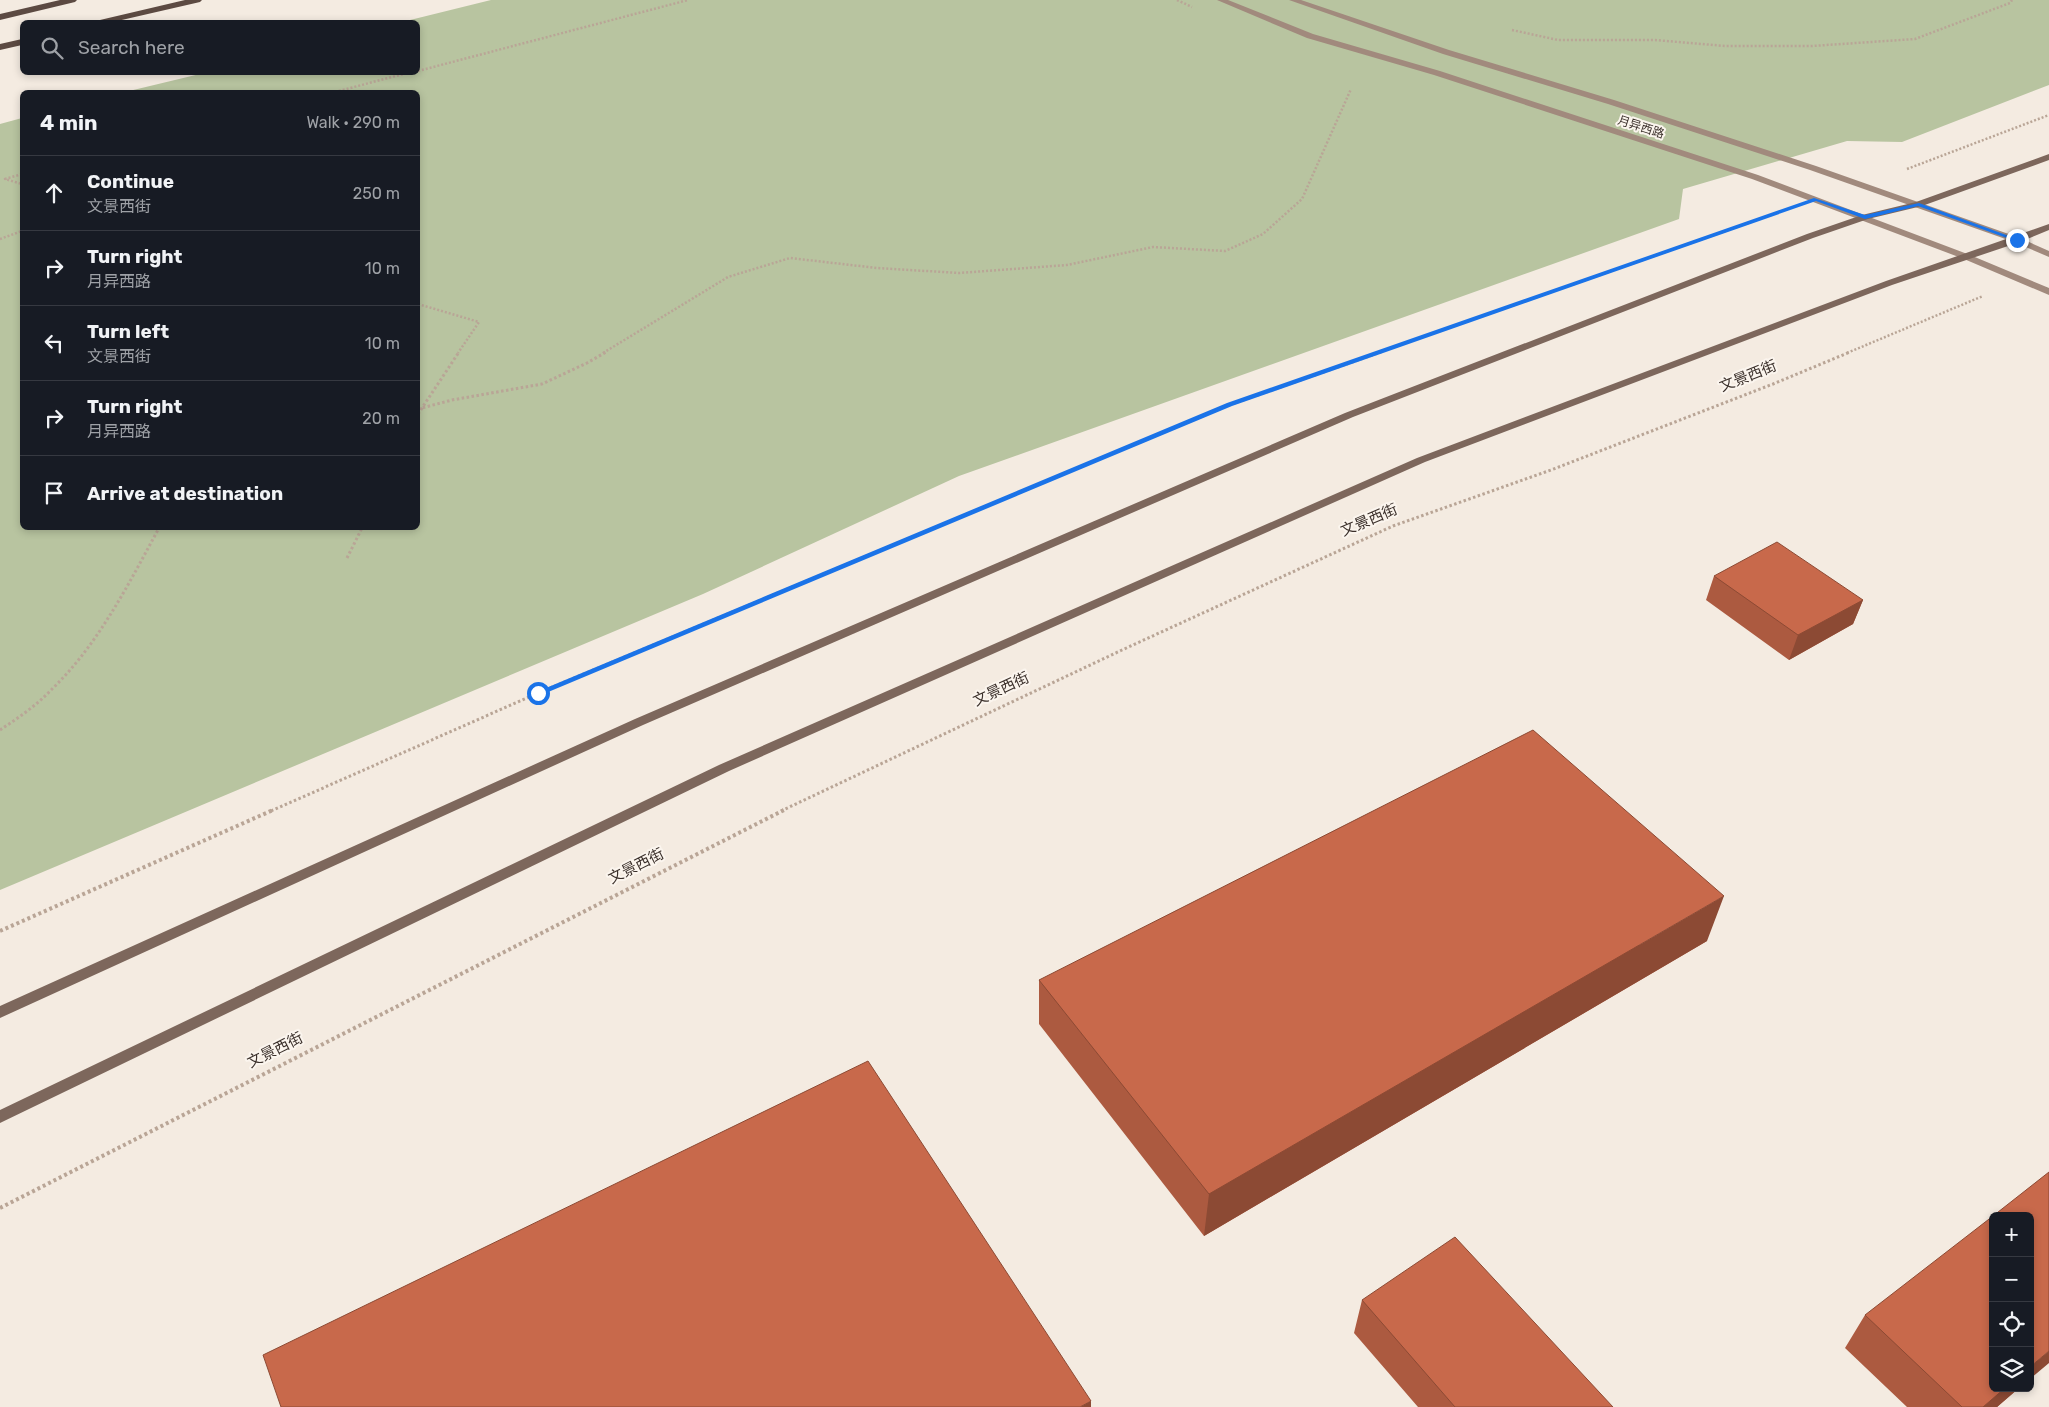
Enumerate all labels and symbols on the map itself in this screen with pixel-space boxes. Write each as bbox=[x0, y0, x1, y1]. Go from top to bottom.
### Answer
street label: 月异西路 bbox=[1616, 113, 1666, 141]
route end bbox=[2006, 229, 2029, 252]
street label: 文景西街 bbox=[1717, 356, 1779, 396]
street label: 文景西街 bbox=[1338, 500, 1400, 540]
street label: 文景西街 bbox=[970, 668, 1032, 710]
route start bbox=[527, 682, 550, 705]
street label: 文景西街 bbox=[605, 844, 667, 888]
street label: 文景西街 bbox=[244, 1028, 306, 1072]

